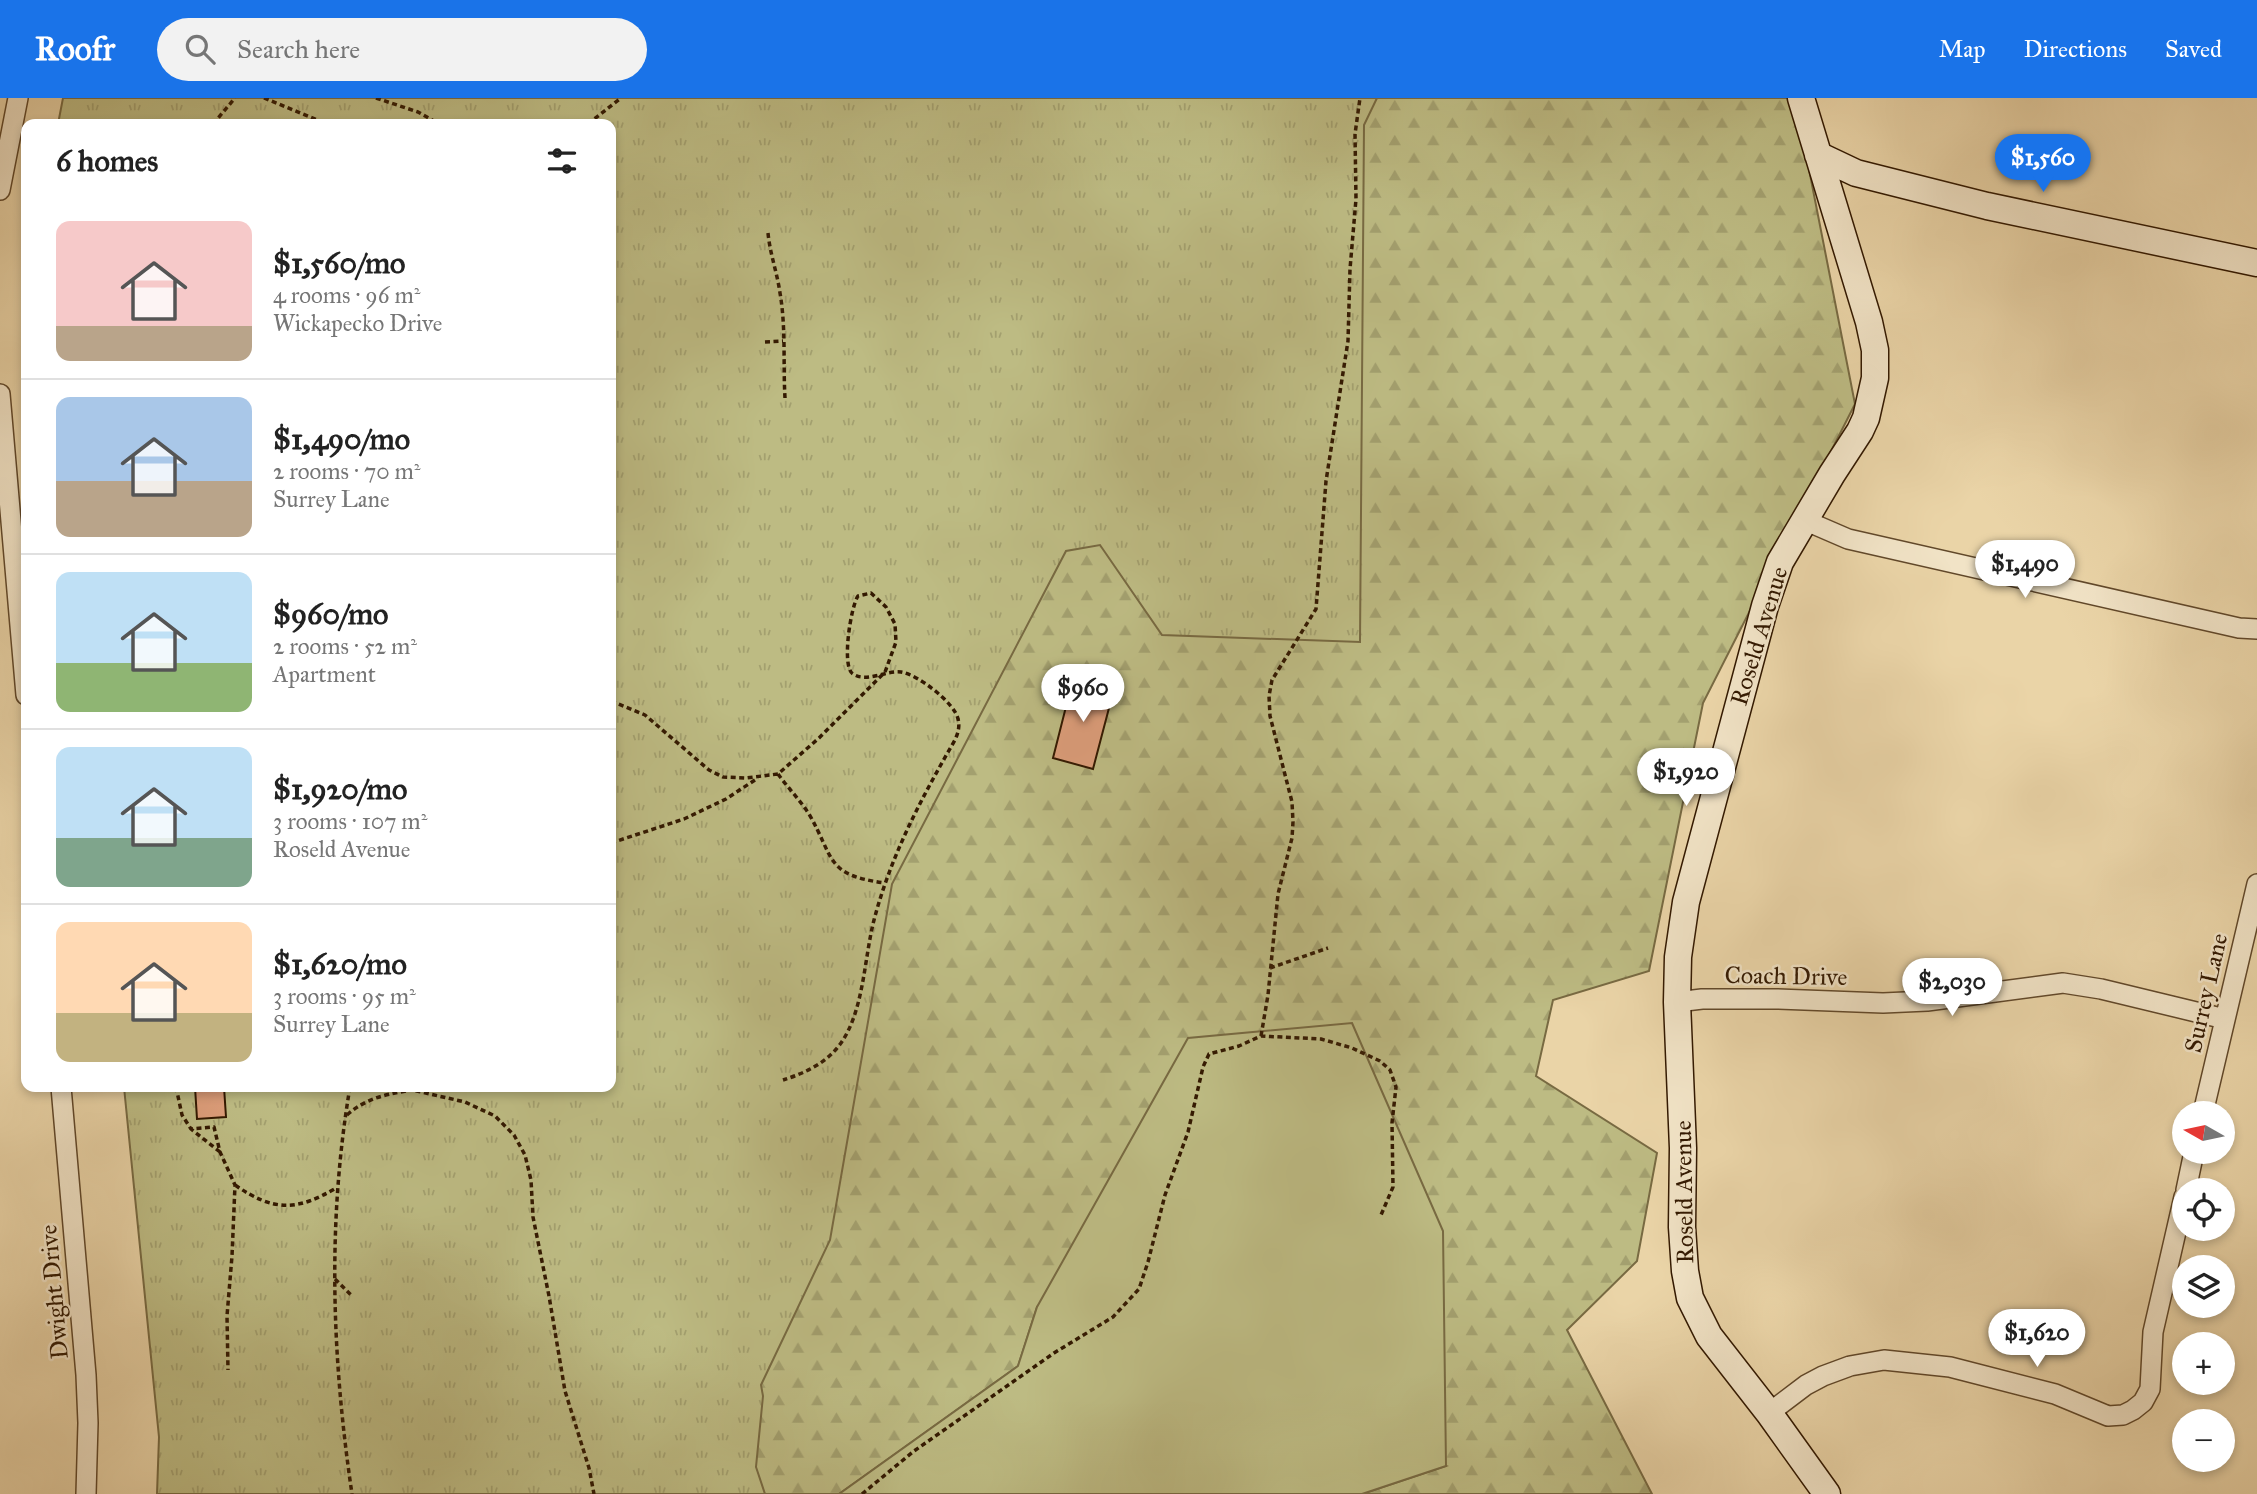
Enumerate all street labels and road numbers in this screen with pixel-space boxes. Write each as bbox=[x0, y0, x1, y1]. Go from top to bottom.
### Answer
street label: Roseld Avenue bbox=[1724, 563, 1794, 709]
street label: Surrey Lane bbox=[2178, 930, 2234, 1056]
street label: Coach Drive bbox=[1724, 960, 1848, 992]
street label: Roseld Avenue bbox=[1668, 1120, 1700, 1264]
street label: Dwight Drive bbox=[33, 1224, 75, 1360]

